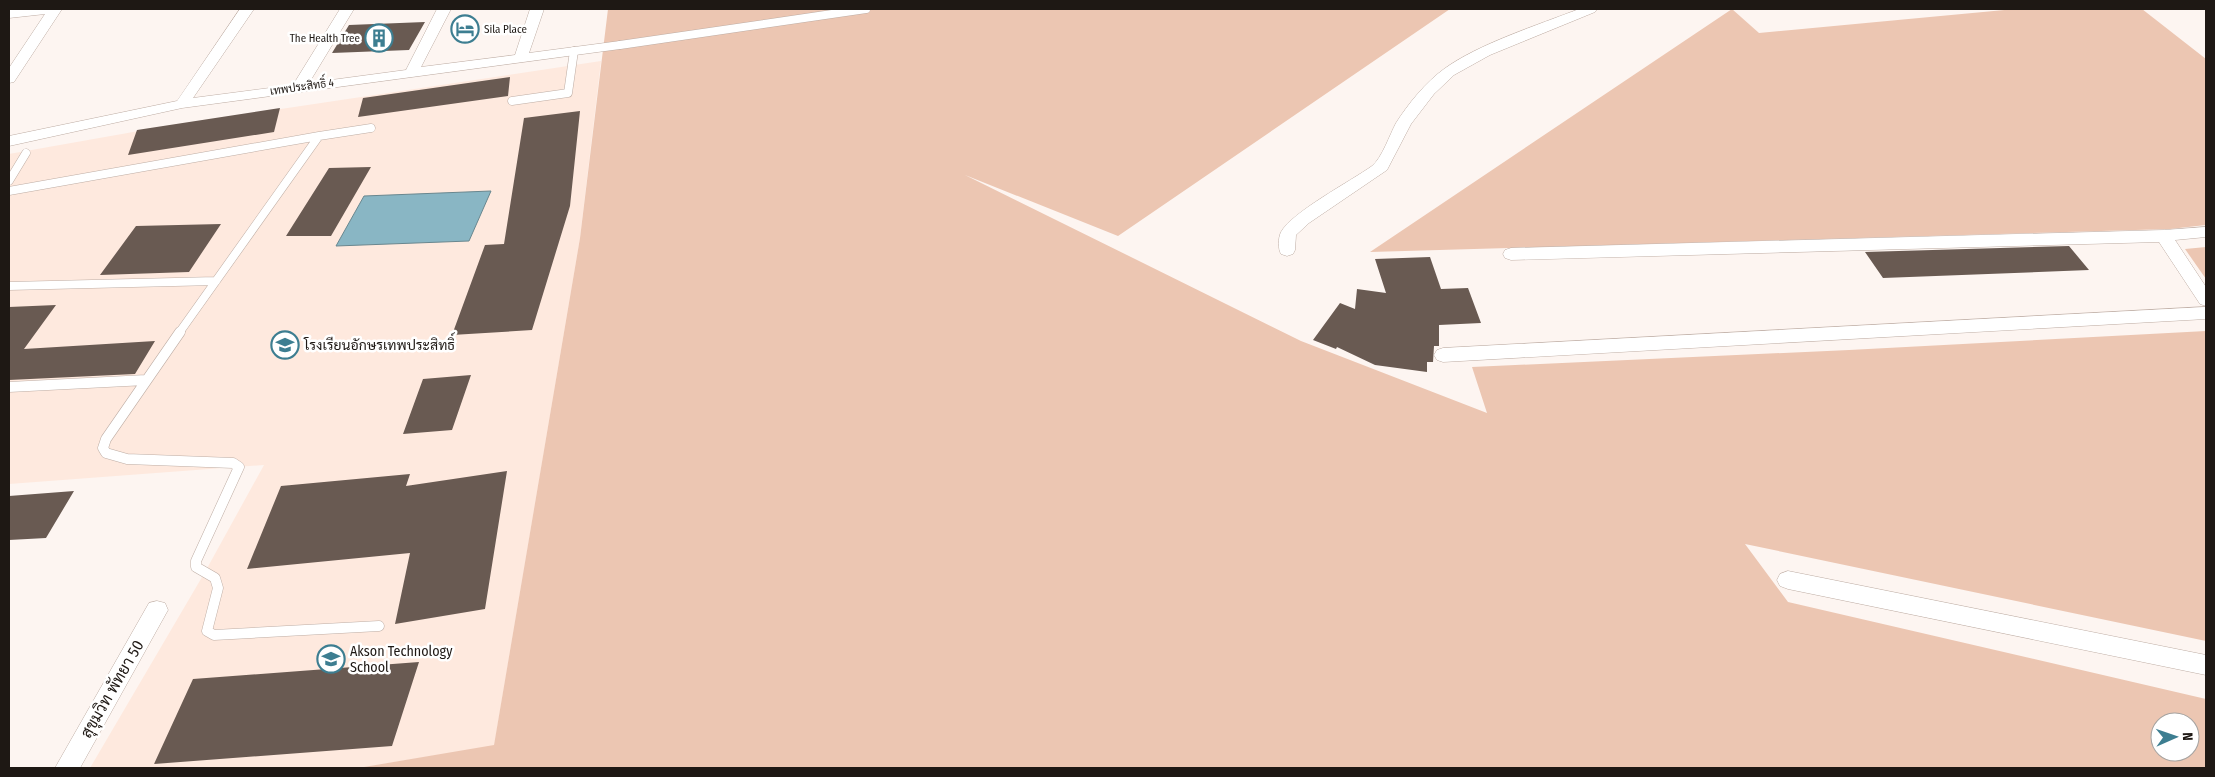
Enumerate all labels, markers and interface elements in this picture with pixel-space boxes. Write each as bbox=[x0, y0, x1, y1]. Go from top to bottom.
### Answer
hotel icon: Sila Place bbox=[450, 14, 480, 44]
building icon: The Health Tree bbox=[364, 23, 394, 53]
place label: Sila Place bbox=[484, 23, 527, 36]
place label: The Health Tree bbox=[290, 32, 360, 45]
street label: เทพประสิทธิ์ 4 bbox=[268, 71, 335, 98]
school or university icon: โรงเรียนอักษรเทพประสิทธิ์ bbox=[270, 330, 300, 360]
place label: โรงเรียนอักษรเทพประสิทธิ์ bbox=[303, 332, 455, 354]
street label: สุขุมวิท พัทยา 50 bbox=[76, 636, 149, 742]
place label: Akson Technology School bbox=[350, 643, 453, 676]
school or university icon: Akson Technology School bbox=[316, 644, 346, 674]
north arrow bbox=[2150, 712, 2200, 762]
text: N bbox=[2179, 732, 2196, 741]

